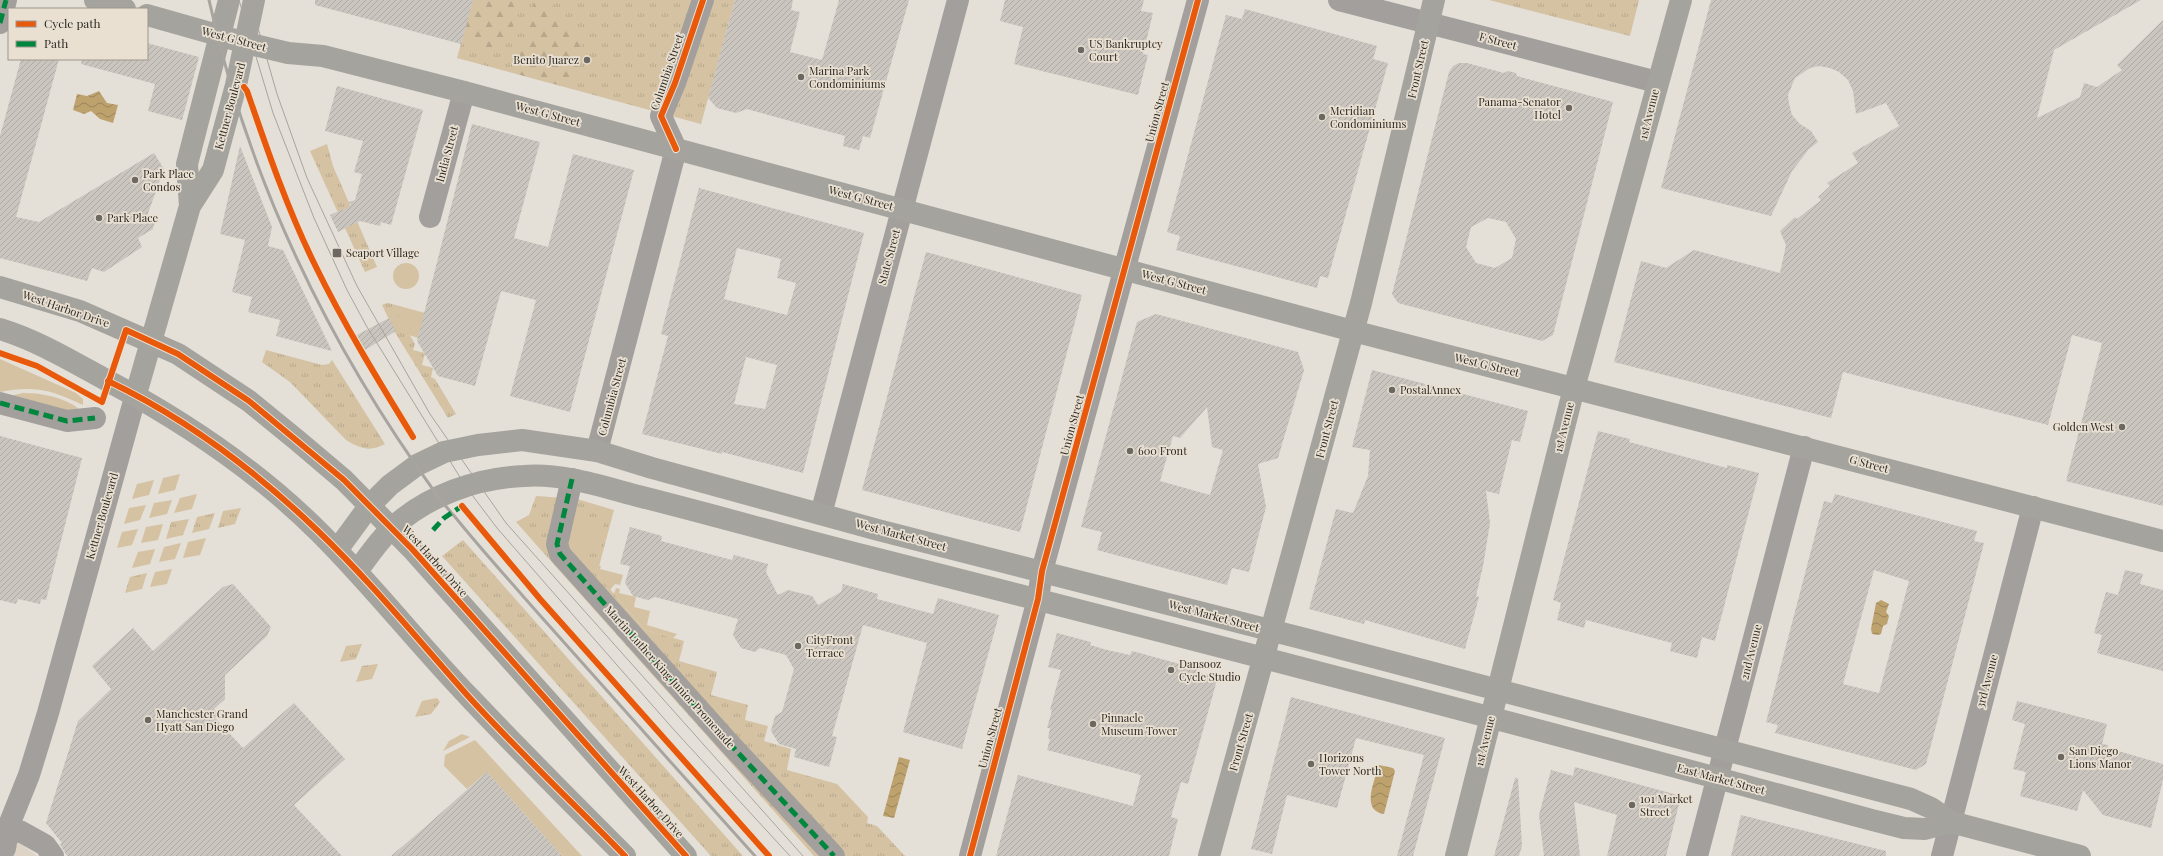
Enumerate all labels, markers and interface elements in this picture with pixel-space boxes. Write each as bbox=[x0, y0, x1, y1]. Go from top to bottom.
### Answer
legend bbox=[8, 8, 148, 60]
text: Cycle path bbox=[44, 15, 101, 31]
street label: West G Street bbox=[199, 22, 268, 54]
street label: F Street bbox=[1478, 28, 1519, 53]
street label: Columbia Street bbox=[646, 32, 687, 112]
text: Path bbox=[44, 35, 68, 51]
place label: US Bankruptcy Court bbox=[1089, 36, 1163, 64]
street label: Front Street bbox=[1404, 38, 1432, 100]
marker: US Bankruptcy Court bbox=[1076, 45, 1086, 55]
place label: Benito Juarez bbox=[513, 52, 579, 67]
marker: Benito Juarez bbox=[582, 55, 592, 65]
street label: Kettner Boulevard bbox=[211, 60, 248, 151]
place label: Marina Park Condominiums bbox=[809, 63, 886, 91]
marker: Marina Park Condominiums bbox=[796, 72, 806, 82]
street label: Union Street bbox=[1141, 80, 1172, 144]
street label: 1st Avenue bbox=[1635, 87, 1662, 141]
place label: Panama-Senator Hotel bbox=[1478, 94, 1561, 122]
street label: West G Street bbox=[513, 97, 582, 129]
place label: Meridian Condominiums bbox=[1330, 103, 1407, 131]
marker: Panama-Senator Hotel bbox=[1564, 103, 1574, 113]
marker: Meridian Condominiums bbox=[1317, 112, 1327, 122]
street label: India Street bbox=[432, 124, 461, 184]
place label: Park Place Condos bbox=[143, 166, 194, 194]
marker: Park Place Condos bbox=[130, 175, 140, 185]
street label: West G Street bbox=[826, 181, 895, 213]
place label: Park Place bbox=[107, 210, 158, 225]
marker: Park Place bbox=[94, 213, 104, 223]
street label: State Street bbox=[874, 227, 903, 286]
place label: Seaport Village bbox=[346, 245, 420, 260]
marker: Seaport Village bbox=[331, 247, 343, 259]
street label: West G Street bbox=[1139, 265, 1208, 297]
street label: West Harbor Drive bbox=[20, 286, 112, 331]
street label: West G Street bbox=[1452, 349, 1521, 380]
street label: Columbia Street bbox=[594, 356, 629, 437]
place label: PostalAnnex bbox=[1400, 382, 1461, 397]
marker: PostalAnnex bbox=[1387, 385, 1397, 395]
street label: Union Street bbox=[1056, 393, 1087, 457]
street label: Front Street bbox=[1312, 398, 1341, 460]
street label: 1st Avenue bbox=[1550, 400, 1577, 454]
place label: Golden West bbox=[2053, 419, 2114, 434]
marker: Golden West bbox=[2117, 422, 2127, 432]
place label: 600 Front bbox=[1138, 443, 1187, 458]
marker: 600 Front bbox=[1125, 446, 1135, 456]
street label: G Street bbox=[1848, 451, 1890, 476]
street label: Kettner Boulevard bbox=[82, 470, 121, 561]
street label: West Market Street bbox=[853, 515, 948, 554]
street label: West Harbor Drive bbox=[399, 521, 472, 600]
street label: West Market Street bbox=[1166, 596, 1261, 635]
street label: Martin Luther King Junior Promenade bbox=[602, 602, 739, 752]
street label: 2nd Avenue bbox=[1736, 622, 1765, 681]
place label: CityFront Terrace bbox=[806, 632, 854, 660]
marker: CityFront Terrace bbox=[793, 641, 803, 651]
street label: 3rd Avenue bbox=[1972, 652, 2001, 709]
place label: Dansooz Cycle Studio bbox=[1179, 656, 1241, 684]
marker: Dansooz Cycle Studio bbox=[1166, 665, 1176, 675]
place label: Manchester Grand Hyatt San Diego bbox=[156, 706, 248, 734]
street label: Union Street bbox=[974, 706, 1005, 770]
place label: Pinnacle Museum Tower bbox=[1101, 710, 1177, 738]
street label: Front Street bbox=[1225, 711, 1256, 773]
street label: 1st Avenue bbox=[1471, 714, 1498, 768]
marker: Manchester Grand Hyatt San Diego bbox=[143, 715, 153, 725]
marker: Pinnacle Museum Tower bbox=[1088, 719, 1098, 729]
place label: San Diego Lions Manor bbox=[2069, 743, 2132, 771]
place label: Horizons Tower North bbox=[1319, 750, 1382, 778]
marker: San Diego Lions Manor bbox=[2056, 752, 2066, 762]
marker: Horizons Tower North bbox=[1306, 759, 1316, 769]
street label: East Market Street bbox=[1675, 760, 1767, 798]
street label: West Harbor Drive bbox=[615, 762, 688, 841]
place label: 101 Market Street bbox=[1640, 791, 1692, 819]
marker: 101 Market Street bbox=[1627, 800, 1637, 810]

